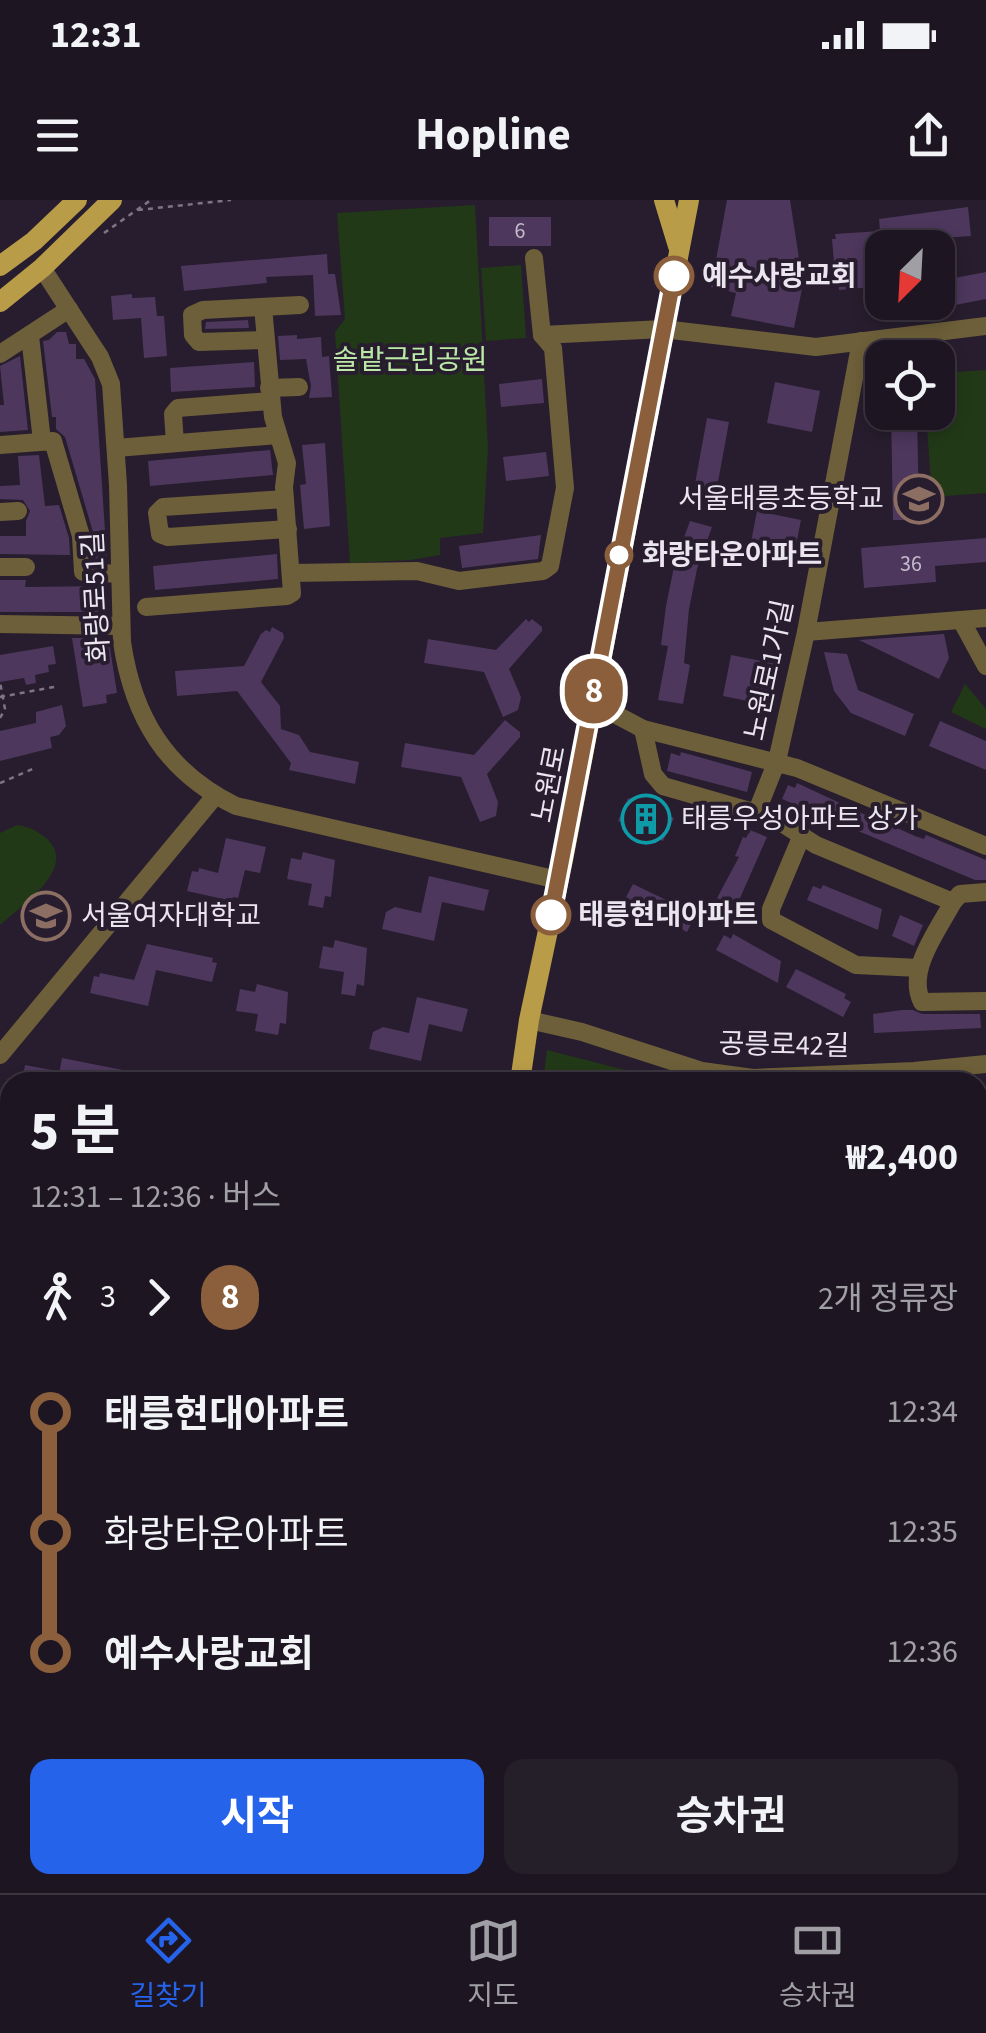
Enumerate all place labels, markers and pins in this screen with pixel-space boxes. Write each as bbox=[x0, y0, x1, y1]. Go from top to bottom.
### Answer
place label: 예수사랑교회 bbox=[702, 256, 857, 296]
marker: 예수사랑교회 bbox=[655, 257, 693, 295]
school or university icon: 서울태릉초등학교 bbox=[893, 473, 945, 525]
place label: 서울태릉초등학교 bbox=[678, 479, 884, 519]
place label: 화랑타운아파트 bbox=[642, 535, 822, 575]
marker: 화랑타운아파트 bbox=[606, 542, 632, 568]
building icon: 태릉우성아파트 상가 bbox=[620, 793, 672, 845]
place label: 태릉우성아파트 상가 bbox=[681, 799, 918, 839]
school or university icon: 서울여자대학교 bbox=[20, 890, 72, 942]
place label: 태릉현대아파트 bbox=[578, 895, 758, 935]
place label: 서울여자대학교 bbox=[81, 896, 261, 936]
marker: 태릉현대아파트 bbox=[532, 896, 570, 934]

